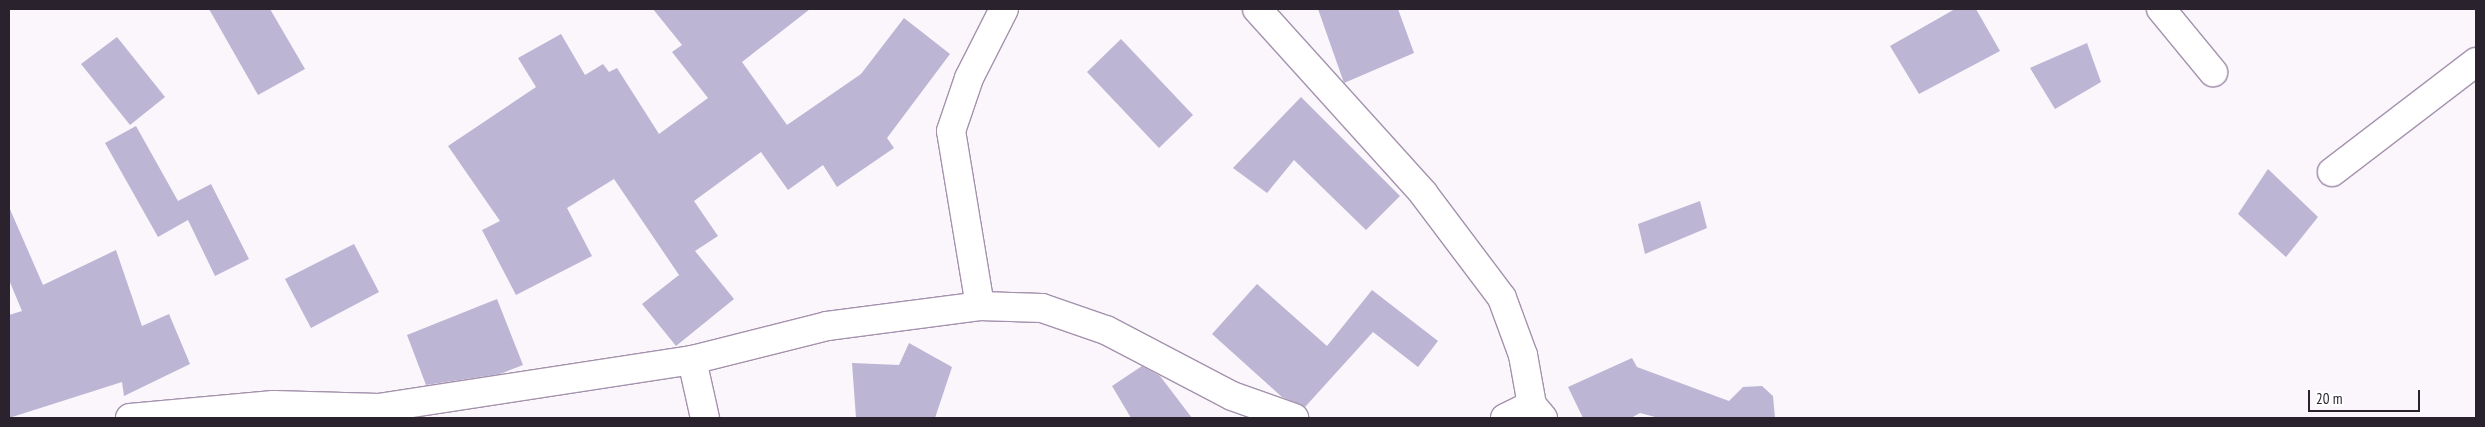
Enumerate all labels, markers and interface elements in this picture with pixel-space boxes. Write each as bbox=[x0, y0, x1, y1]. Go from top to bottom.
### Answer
scale bar bbox=[2310, 380, 2422, 412]
text: 20 m bbox=[2316, 389, 2342, 408]

